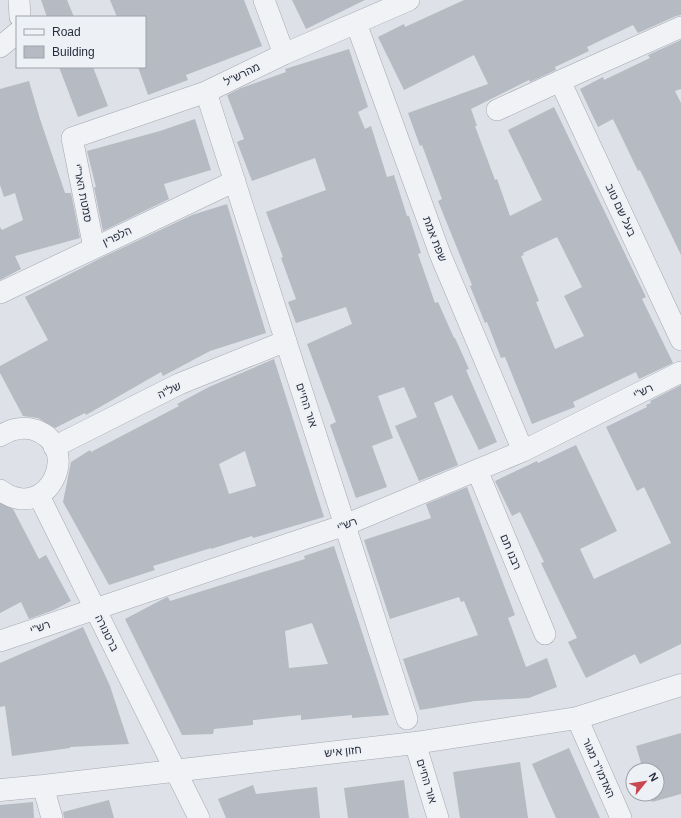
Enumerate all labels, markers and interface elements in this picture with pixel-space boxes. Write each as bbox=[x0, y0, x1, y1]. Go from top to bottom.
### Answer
legend bbox=[16, 16, 146, 68]
text: Road bbox=[52, 25, 81, 39]
text: Building bbox=[52, 45, 95, 59]
street label: מהרש"ל bbox=[222, 60, 262, 88]
street label: סמטת האר"י bbox=[71, 163, 95, 223]
street label: בעל שם טוב bbox=[604, 182, 639, 239]
street label: שפת אמת bbox=[421, 215, 449, 263]
street label: הלפרין bbox=[100, 224, 134, 248]
street label: של"ה bbox=[155, 379, 183, 401]
street label: אור החיים bbox=[294, 381, 320, 429]
street label: רש"י bbox=[631, 381, 655, 401]
street label: רש"י bbox=[335, 515, 359, 533]
street label: רבנו תם bbox=[498, 532, 524, 572]
street label: ברטנורה bbox=[93, 613, 121, 654]
street label: רש"י bbox=[28, 618, 52, 636]
street label: האדמו"ר מגור bbox=[581, 736, 617, 800]
street label: חזון איש bbox=[324, 743, 362, 759]
street label: אור החיים bbox=[415, 757, 439, 805]
north arrow bbox=[625, 762, 665, 802]
text: N bbox=[646, 771, 661, 783]

